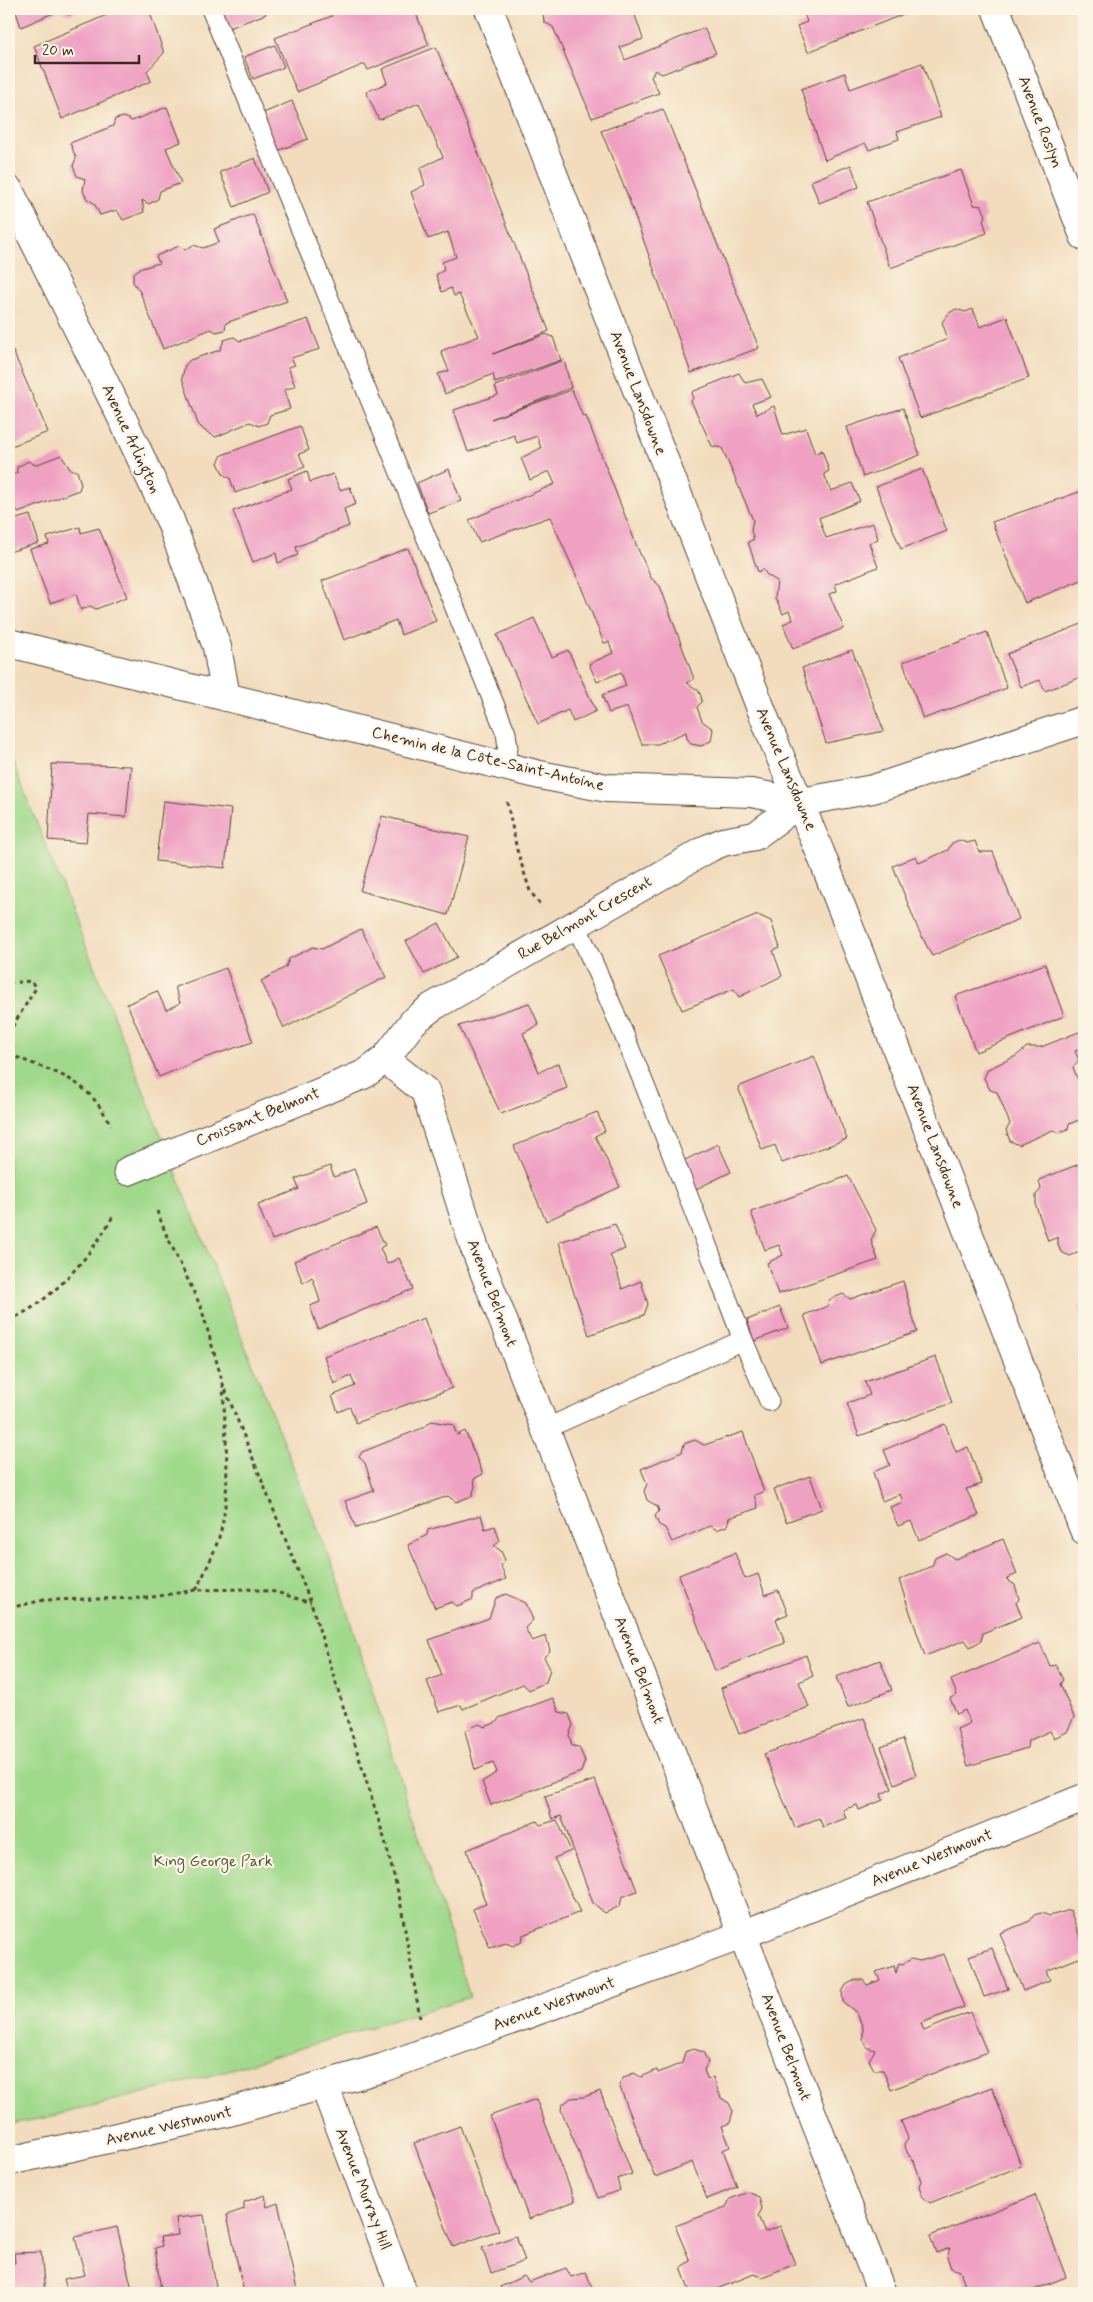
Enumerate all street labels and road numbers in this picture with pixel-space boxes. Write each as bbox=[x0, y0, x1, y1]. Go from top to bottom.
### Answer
street label: Avenue Roslyn bbox=[1013, 73, 1067, 171]
street label: Avenue Lansdowne bbox=[605, 328, 671, 458]
street label: Avenue Arlington bbox=[96, 381, 165, 497]
street label: Avenue Lansdowne bbox=[751, 704, 821, 834]
street label: Chemin de la Côte-Saint-Antoine bbox=[370, 722, 606, 796]
street label: Rue Belmont Crescent bbox=[514, 871, 656, 965]
street label: Avenue Lansdowne bbox=[902, 1081, 968, 1211]
street label: Croissant Belmont bbox=[193, 1082, 324, 1151]
street label: Avenue Belmont bbox=[462, 1236, 522, 1350]
street label: Avenue Belmont bbox=[609, 1613, 669, 1727]
street label: Avenue Westmount bbox=[868, 1824, 996, 1892]
street label: Avenue Westmount bbox=[490, 1972, 619, 2036]
street label: Avenue Belmont bbox=[756, 1990, 816, 2104]
street label: Avenue Westmount bbox=[104, 2101, 235, 2151]
street label: Avenue Murray Hill bbox=[330, 2125, 396, 2253]

